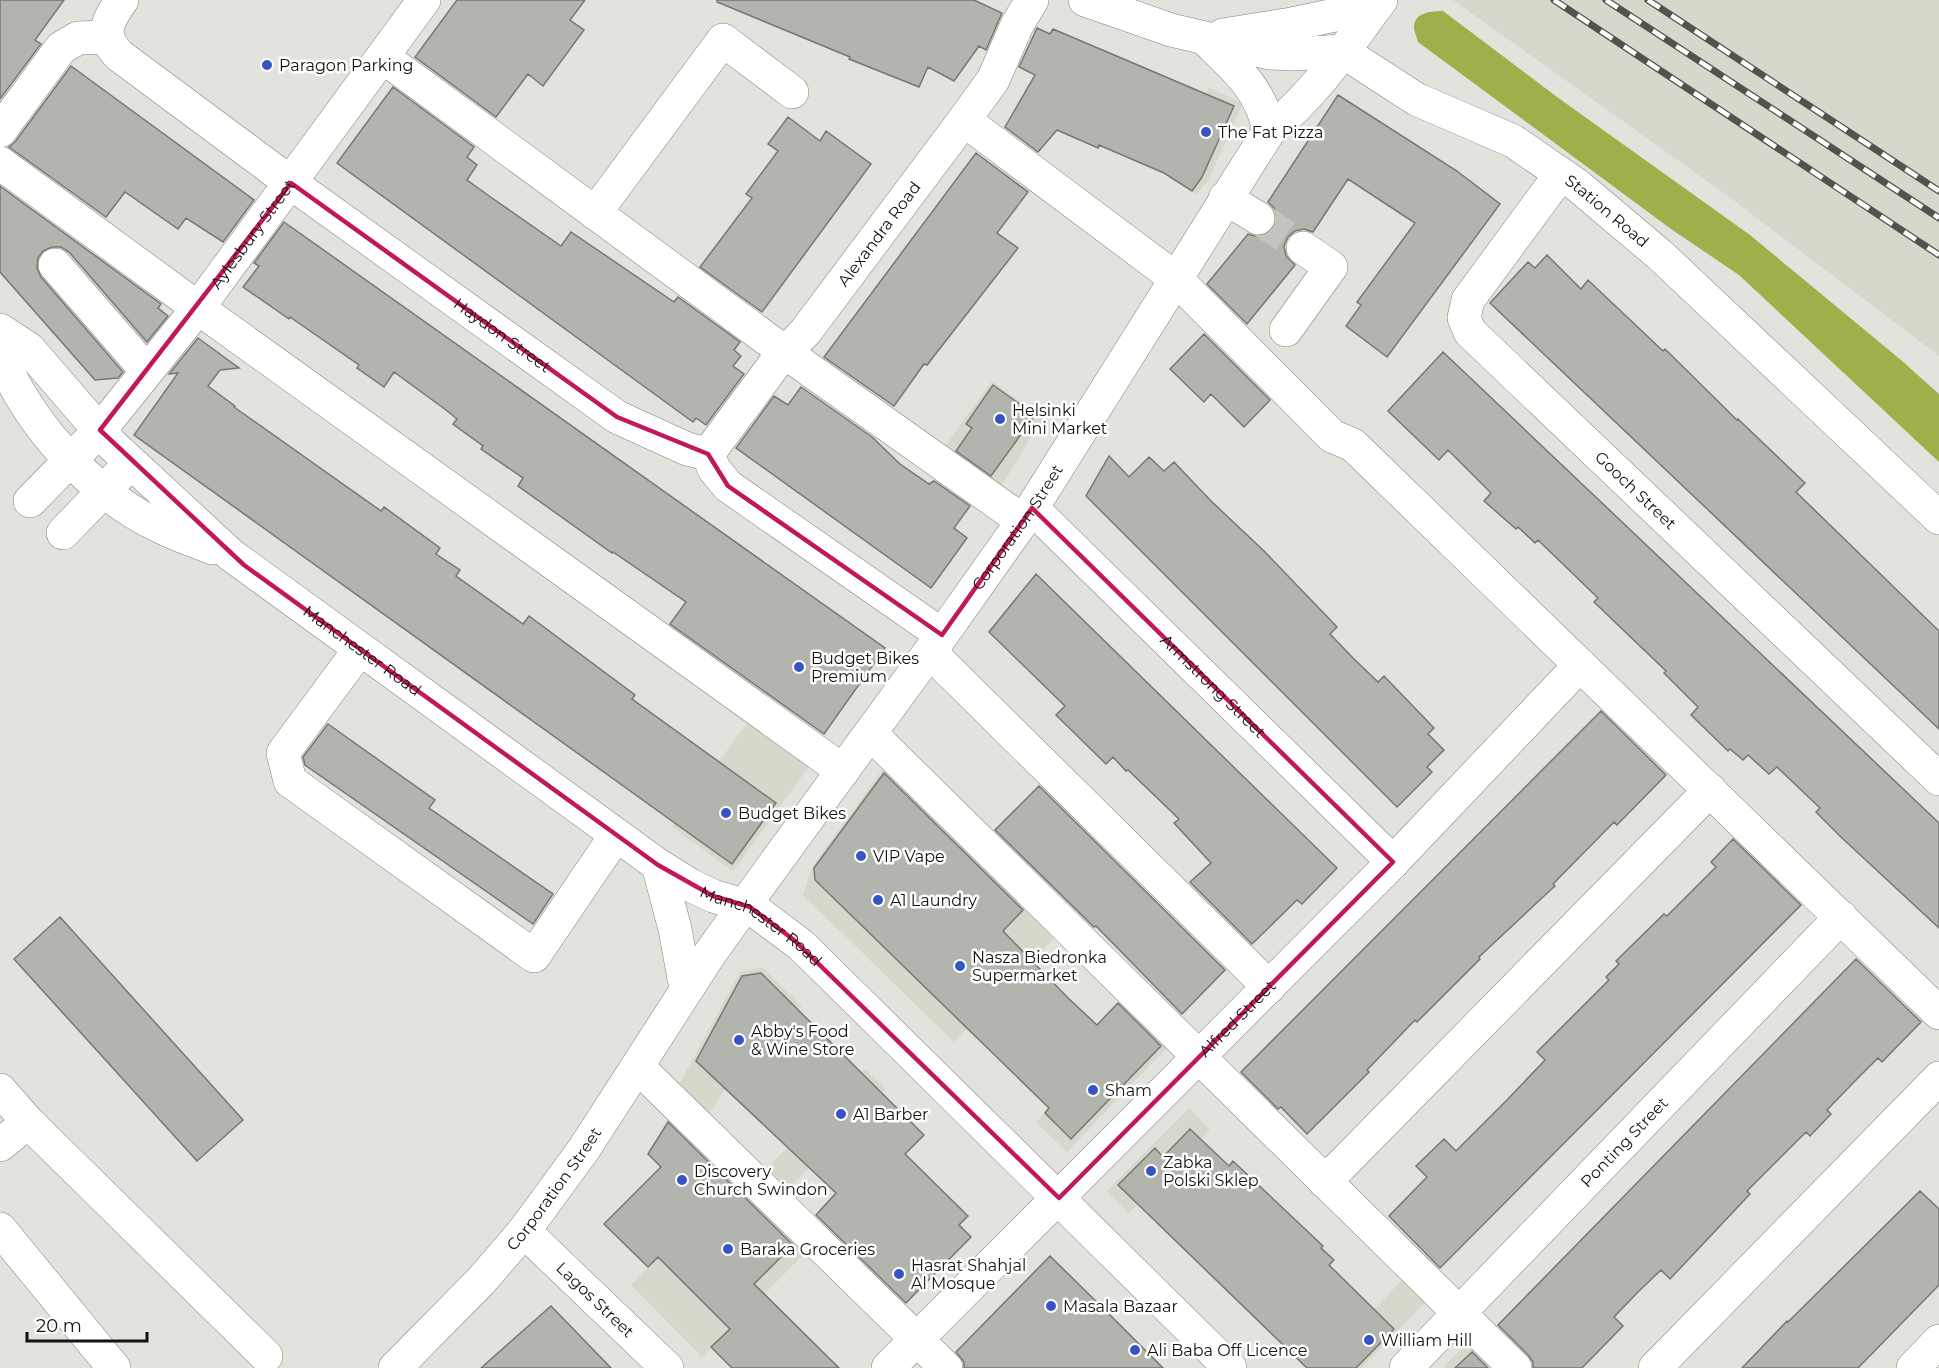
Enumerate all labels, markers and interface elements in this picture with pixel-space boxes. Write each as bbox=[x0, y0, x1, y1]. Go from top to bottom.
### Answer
place label: Paragon Parking bbox=[279, 56, 414, 75]
marker: Paragon Parking bbox=[260, 58, 274, 72]
place label: The Fat Pizza bbox=[1218, 123, 1323, 142]
marker: The Fat Pizza bbox=[1199, 125, 1213, 139]
street label: Station Road bbox=[1561, 171, 1653, 251]
street label: Aylesbury Street bbox=[206, 176, 299, 293]
street label: Alexandra Road bbox=[834, 178, 925, 290]
street label: Haydon Street bbox=[450, 294, 555, 377]
place label: Helsinki Mini Market bbox=[1012, 401, 1108, 438]
marker: Helsinki Mini Market bbox=[993, 412, 1007, 426]
street label: Gooch Street bbox=[1591, 447, 1680, 534]
street label: Corporation Street bbox=[968, 461, 1067, 594]
street label: Manchester Road bbox=[299, 602, 425, 700]
street label: Armstrong Street bbox=[1156, 630, 1270, 742]
place label: Budget Bikes Premium bbox=[811, 649, 919, 686]
marker: Budget Bikes Premium bbox=[792, 660, 806, 674]
place label: Budget Bikes bbox=[738, 804, 846, 823]
marker: Budget Bikes bbox=[719, 806, 733, 820]
place label: VIP Vape bbox=[873, 847, 945, 866]
marker: VIP Vape bbox=[854, 849, 868, 863]
street label: Manchester Road bbox=[697, 882, 826, 970]
place label: A1 Laundry bbox=[890, 891, 977, 910]
marker: A1 Laundry bbox=[871, 893, 885, 907]
place label: Nasza Biedronka Supermarket bbox=[972, 948, 1107, 985]
marker: Nasza Biedronka Supermarket bbox=[953, 959, 967, 973]
street label: Alfred Street bbox=[1195, 976, 1280, 1061]
place label: Abby's Food & Wine Store bbox=[751, 1022, 854, 1059]
marker: Abby's Food & Wine Store bbox=[732, 1033, 746, 1047]
place label: Sham bbox=[1105, 1081, 1152, 1100]
marker: Sham bbox=[1086, 1083, 1100, 1097]
street label: Ponting Street bbox=[1577, 1093, 1672, 1191]
place label: A1 Barber bbox=[853, 1105, 929, 1124]
marker: A1 Barber bbox=[834, 1107, 848, 1121]
street label: Corporation Street bbox=[503, 1124, 606, 1254]
place label: Zabka Polski Sklep bbox=[1163, 1153, 1259, 1190]
place label: Discovery Church Swindon bbox=[694, 1162, 828, 1199]
marker: Zabka Polski Sklep bbox=[1144, 1164, 1158, 1178]
marker: Discovery Church Swindon bbox=[675, 1173, 689, 1187]
place label: Baraka Groceries bbox=[740, 1240, 875, 1259]
marker: Baraka Groceries bbox=[721, 1242, 735, 1256]
place label: Hasrat Shahjal Al Mosque bbox=[911, 1256, 1026, 1293]
street label: Lagos Street bbox=[552, 1258, 638, 1342]
marker: Hasrat Shahjal Al Mosque bbox=[892, 1267, 906, 1281]
place label: Masala Bazaar bbox=[1063, 1297, 1178, 1316]
marker: Masala Bazaar bbox=[1044, 1299, 1058, 1313]
scale bar bbox=[27, 1305, 147, 1343]
text: 20 m bbox=[36, 1315, 82, 1337]
place label: William Hill bbox=[1381, 1331, 1472, 1350]
marker: William Hill bbox=[1362, 1333, 1376, 1347]
place label: Ali Baba Off Licence bbox=[1147, 1341, 1307, 1360]
marker: Ali Baba Off Licence bbox=[1128, 1343, 1142, 1357]

